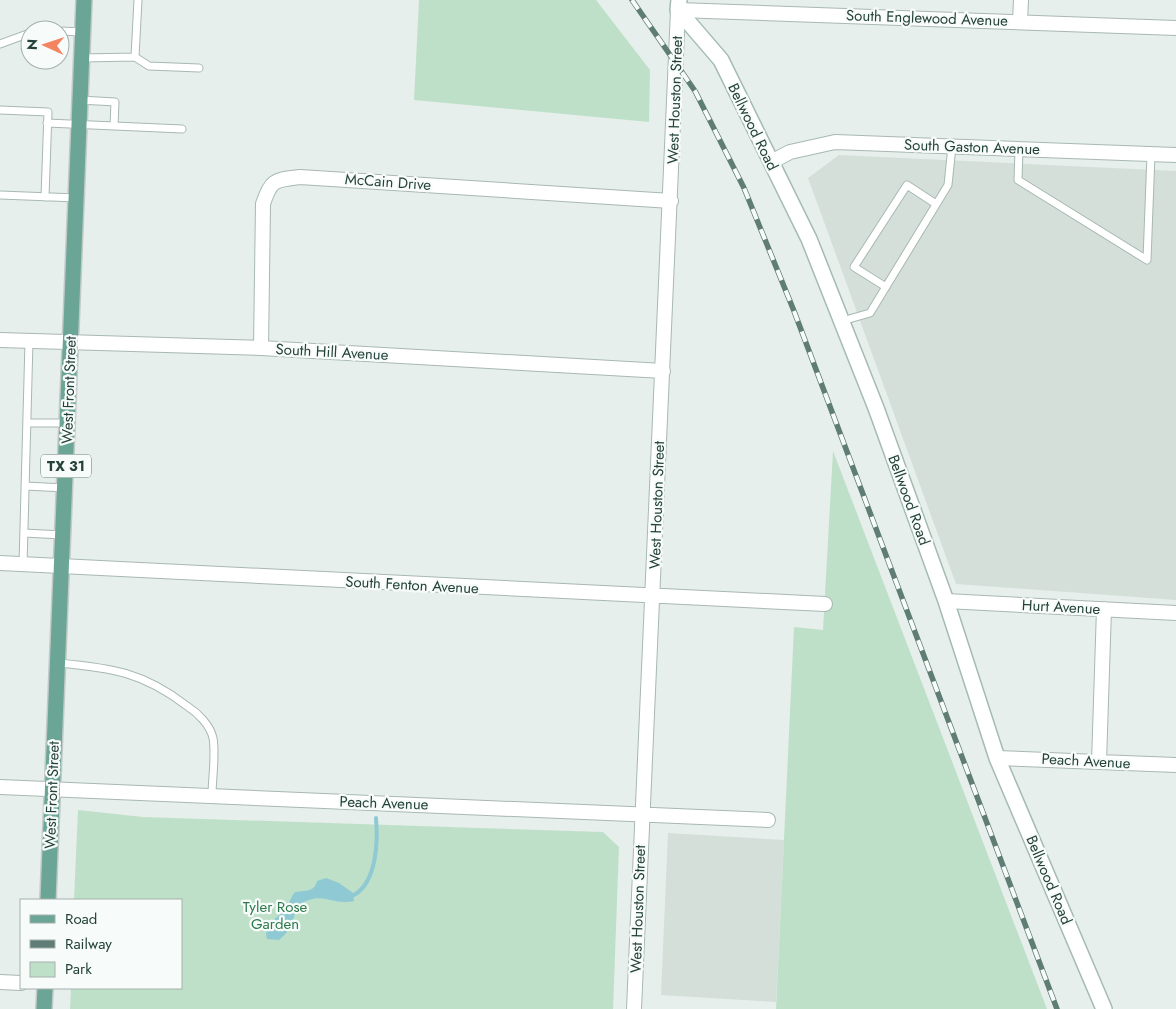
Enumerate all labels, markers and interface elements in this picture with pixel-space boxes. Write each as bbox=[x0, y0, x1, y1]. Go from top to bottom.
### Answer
street label: South Englewood Avenue bbox=[846, 4, 1009, 32]
north arrow bbox=[20, 20, 70, 70]
street label: West Houston Street bbox=[662, 35, 688, 165]
text: N bbox=[22, 38, 42, 50]
street label: Bellwood Road bbox=[722, 80, 784, 174]
street label: South Gaston Avenue bbox=[904, 134, 1041, 160]
street label: McCain Drive bbox=[344, 168, 432, 196]
street label: West Front Street bbox=[56, 335, 82, 444]
street label: South Hill Avenue bbox=[275, 338, 389, 366]
street label: West Houston Street bbox=[644, 440, 670, 570]
street label: Bellwood Road bbox=[882, 452, 936, 548]
road number: TX 31 bbox=[41, 454, 91, 478]
street label: South Fenton Avenue bbox=[345, 571, 480, 600]
street label: Hurt Avenue bbox=[1021, 594, 1101, 620]
street label: West Front Street bbox=[39, 740, 65, 849]
street label: Peach Avenue bbox=[1041, 748, 1131, 774]
street label: Peach Avenue bbox=[339, 790, 429, 816]
street label: Bellwood Road bbox=[1020, 832, 1078, 928]
street label: West Houston Street bbox=[625, 844, 651, 974]
park label: Tyler Rose Garden bbox=[243, 896, 307, 935]
legend bbox=[20, 899, 182, 989]
text: Road bbox=[65, 908, 97, 930]
text: Railway bbox=[65, 933, 112, 955]
text: Park bbox=[65, 958, 92, 980]

